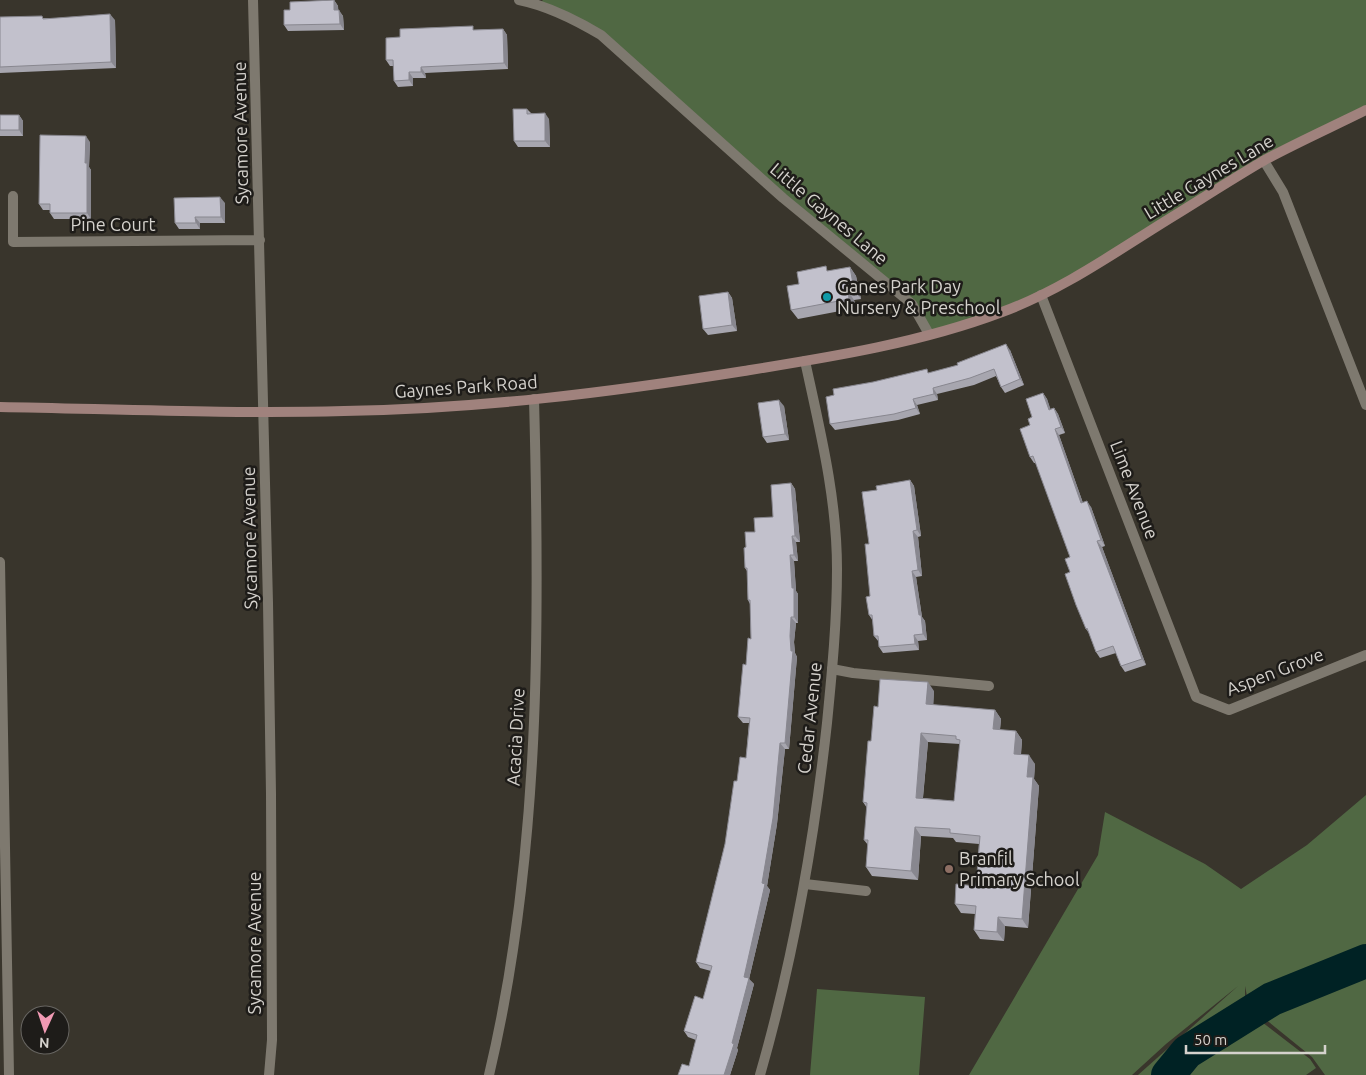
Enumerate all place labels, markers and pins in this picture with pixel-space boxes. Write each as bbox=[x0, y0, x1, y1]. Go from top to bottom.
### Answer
place label: Ganes Park Day Nursery & Preschool bbox=[837, 276, 1001, 317]
marker: Ganes Park Day Nursery & Preschool bbox=[821, 291, 833, 303]
place label: Branfil Primary School bbox=[959, 848, 1080, 889]
marker: Branfil Primary School bbox=[943, 863, 955, 875]

